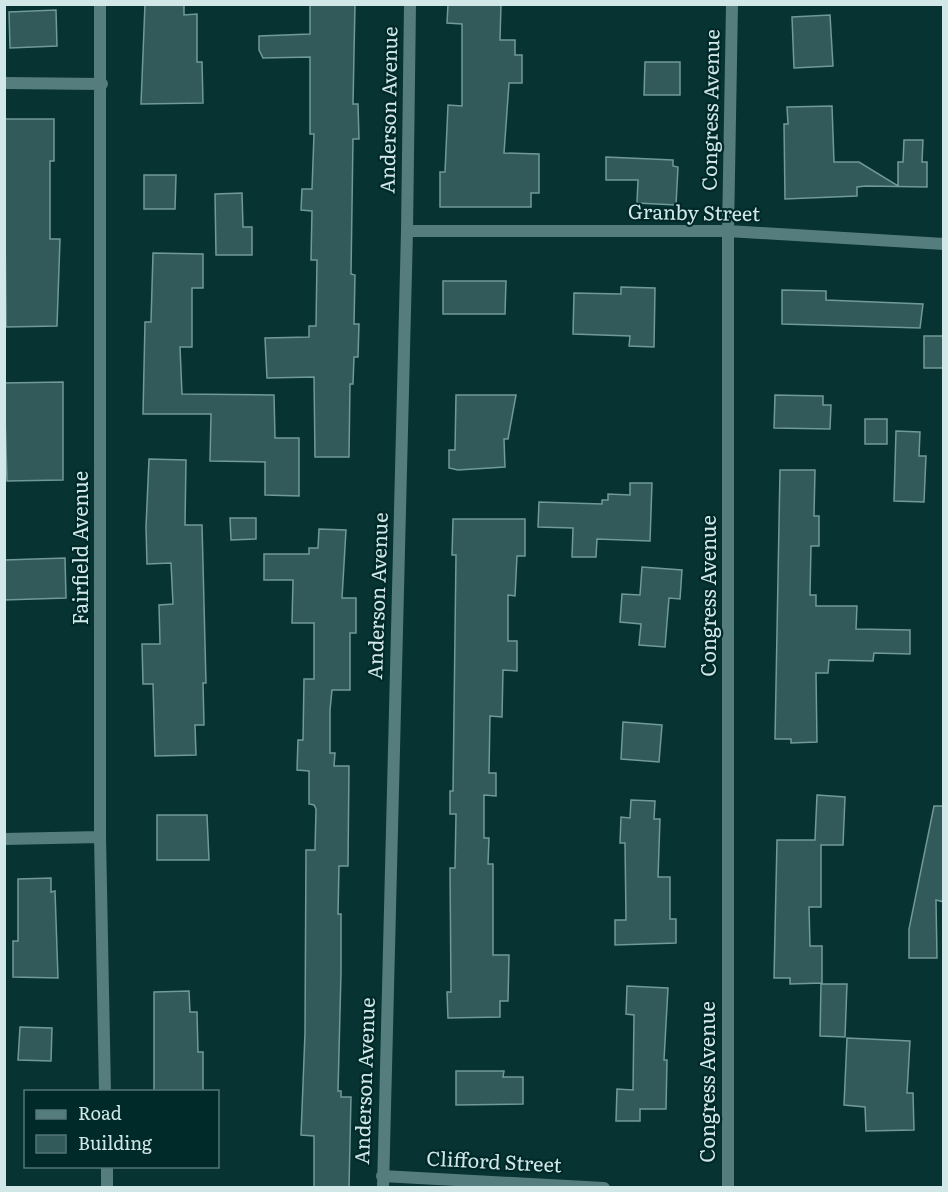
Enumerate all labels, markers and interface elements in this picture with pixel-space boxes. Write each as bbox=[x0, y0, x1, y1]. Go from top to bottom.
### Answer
street label: Anderson Avenue bbox=[371, 26, 403, 194]
street label: Congress Avenue bbox=[693, 29, 725, 191]
street label: Granby Street bbox=[628, 195, 760, 227]
street label: Fairfield Avenue bbox=[64, 471, 94, 625]
street label: Anderson Avenue bbox=[358, 512, 394, 680]
street label: Congress Avenue bbox=[692, 515, 722, 677]
street label: Anderson Avenue bbox=[345, 997, 381, 1165]
street label: Congress Avenue bbox=[691, 1001, 721, 1163]
legend bbox=[24, 1090, 219, 1168]
text: Road bbox=[78, 1099, 122, 1126]
text: Building bbox=[78, 1129, 153, 1156]
street label: Clifford Street bbox=[426, 1141, 563, 1179]

